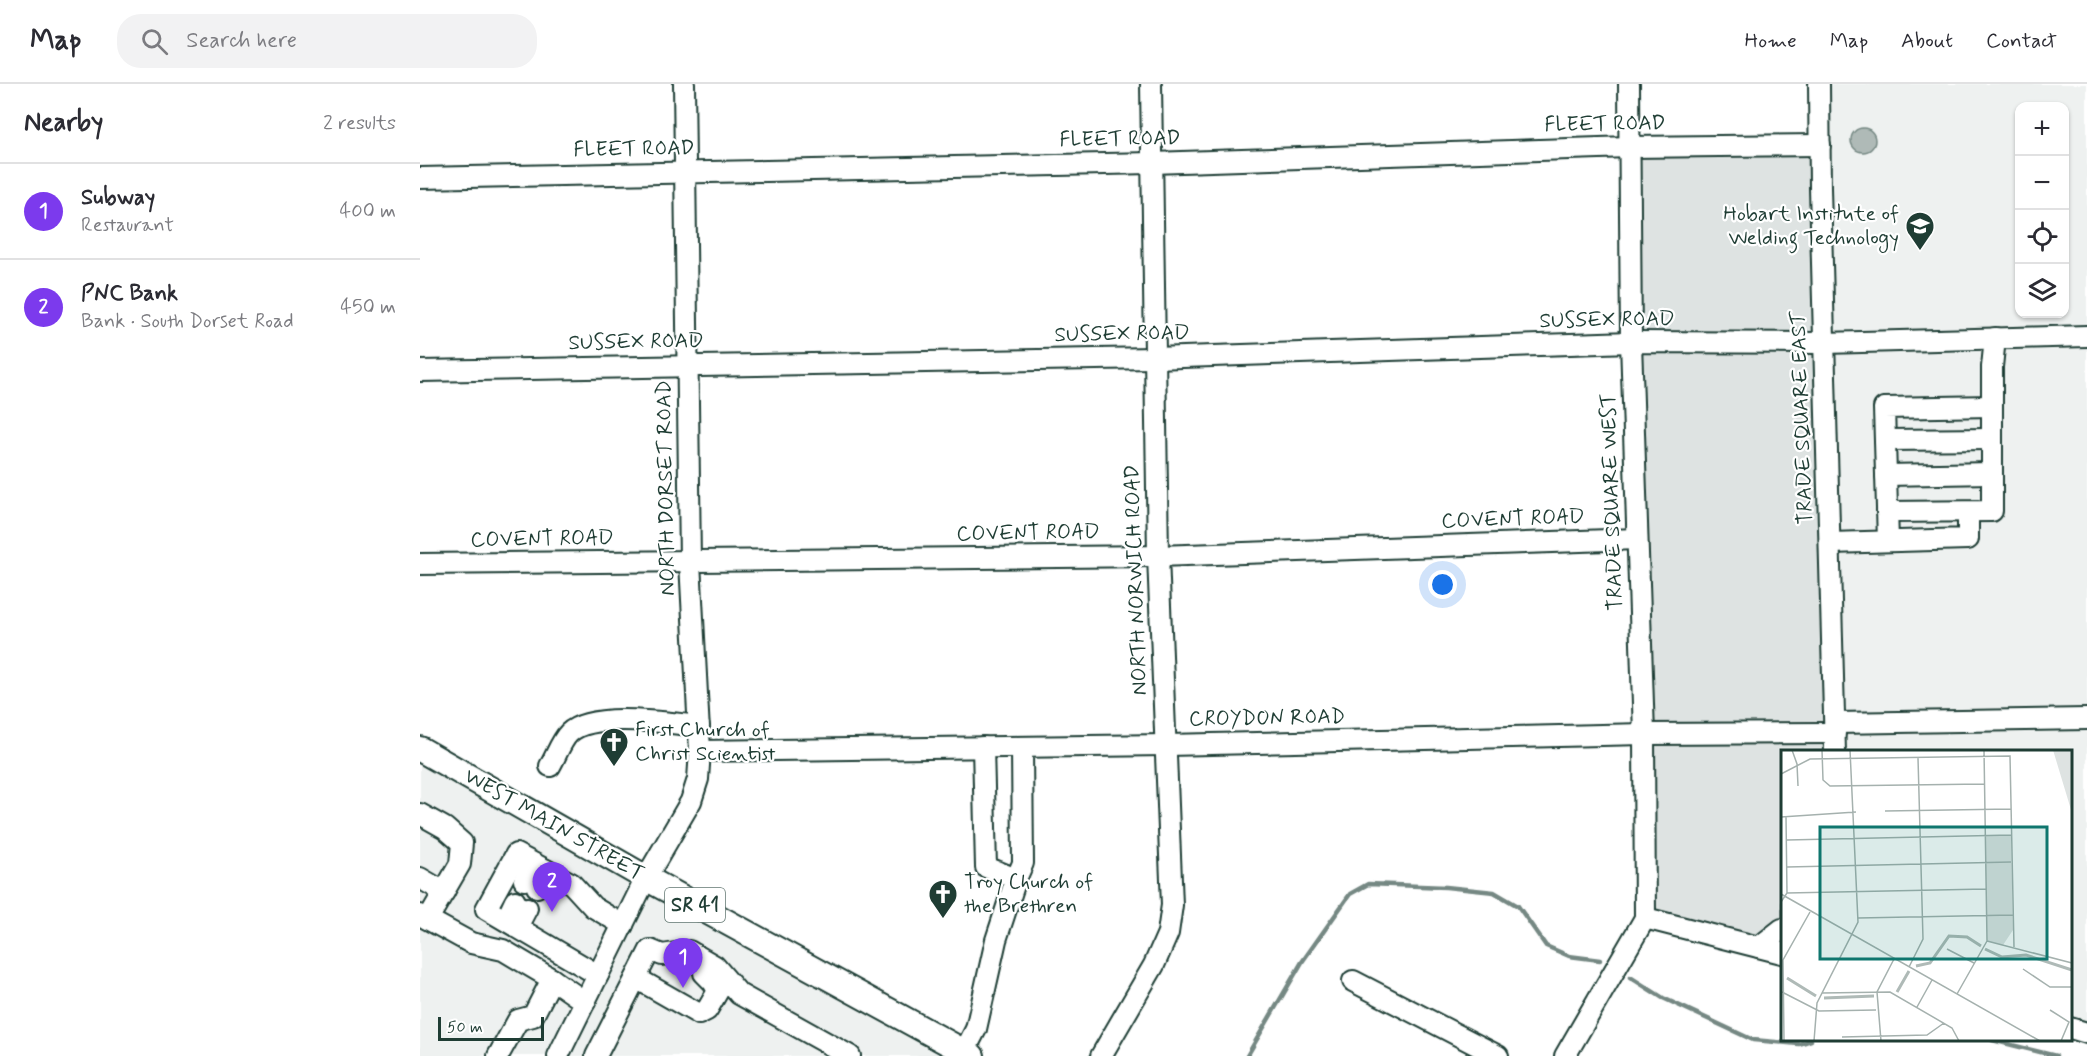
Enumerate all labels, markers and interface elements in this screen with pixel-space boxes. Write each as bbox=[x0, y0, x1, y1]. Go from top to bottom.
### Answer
search box bbox=[117, 14, 537, 68]
text: Map bbox=[30, 23, 81, 60]
icon: search bbox=[138, 25, 171, 58]
text: Search here bbox=[186, 27, 297, 55]
text: Home bbox=[1745, 27, 1797, 55]
text: Map bbox=[1830, 27, 1868, 55]
text: About bbox=[1901, 27, 1953, 55]
text: Contact bbox=[1986, 27, 2057, 55]
map controls bbox=[2015, 102, 2069, 318]
button: + bbox=[2015, 102, 2069, 156]
text: Nearby bbox=[24, 106, 103, 140]
street label: FLEET ROAD bbox=[1544, 109, 1666, 139]
text: 2 results bbox=[323, 110, 396, 137]
street label: FLEET ROAD bbox=[1059, 124, 1181, 154]
street label: FLEET ROAD bbox=[573, 134, 695, 164]
button: − bbox=[2015, 156, 2069, 210]
text: Subway bbox=[81, 184, 155, 212]
text: 1 bbox=[39, 198, 48, 225]
text: 400 m bbox=[340, 198, 396, 225]
place label: Hobart Institute of Welding Technology bbox=[1723, 200, 1899, 254]
school or university icon: Hobart Institute of Welding Technology bbox=[1904, 210, 1936, 252]
button: locate bbox=[2015, 210, 2069, 264]
text: Restaurant bbox=[81, 212, 174, 239]
button: layers bbox=[2015, 264, 2069, 318]
text: PNC Bank bbox=[81, 280, 178, 308]
text: 2 bbox=[39, 294, 48, 321]
text: 450 m bbox=[340, 294, 396, 321]
street label: SUSSEX ROAD bbox=[1539, 305, 1675, 335]
text: Bank · South Dorset Road bbox=[81, 308, 294, 335]
street label: TRADE SQUARE EAST bbox=[1784, 310, 1820, 525]
street label: SUSSEX ROAD bbox=[1054, 319, 1190, 349]
street label: SUSSEX ROAD bbox=[568, 327, 704, 357]
street label: NORTH DORSET ROAD bbox=[650, 380, 682, 596]
street label: TRADE SQUARE WEST bbox=[1594, 393, 1630, 611]
street label: NORTH NORWICH ROAD bbox=[1118, 464, 1154, 696]
street label: COVENT ROAD bbox=[1441, 503, 1585, 535]
street label: COVENT ROAD bbox=[956, 518, 1100, 548]
street label: COVENT ROAD bbox=[470, 524, 614, 554]
your location bbox=[1428, 570, 1457, 599]
street label: CROYDON ROAD bbox=[1189, 703, 1345, 733]
place label: First Church of Christ Scientist bbox=[635, 716, 776, 768]
church icon: First Church of Christ Scientist bbox=[598, 726, 630, 768]
inset map bbox=[1781, 750, 2072, 1041]
street label: WEST MAIN STREET bbox=[459, 762, 649, 888]
pin: 2 bbox=[532, 862, 572, 912]
place label: Troy Church of the Brethren bbox=[964, 868, 1093, 920]
church icon: Troy Church of the Brethren bbox=[927, 878, 959, 920]
road number: SR 41 bbox=[665, 888, 725, 922]
pin: 1 bbox=[664, 938, 702, 988]
scale bar bbox=[438, 1014, 544, 1042]
text: 50 m bbox=[447, 1017, 483, 1038]

